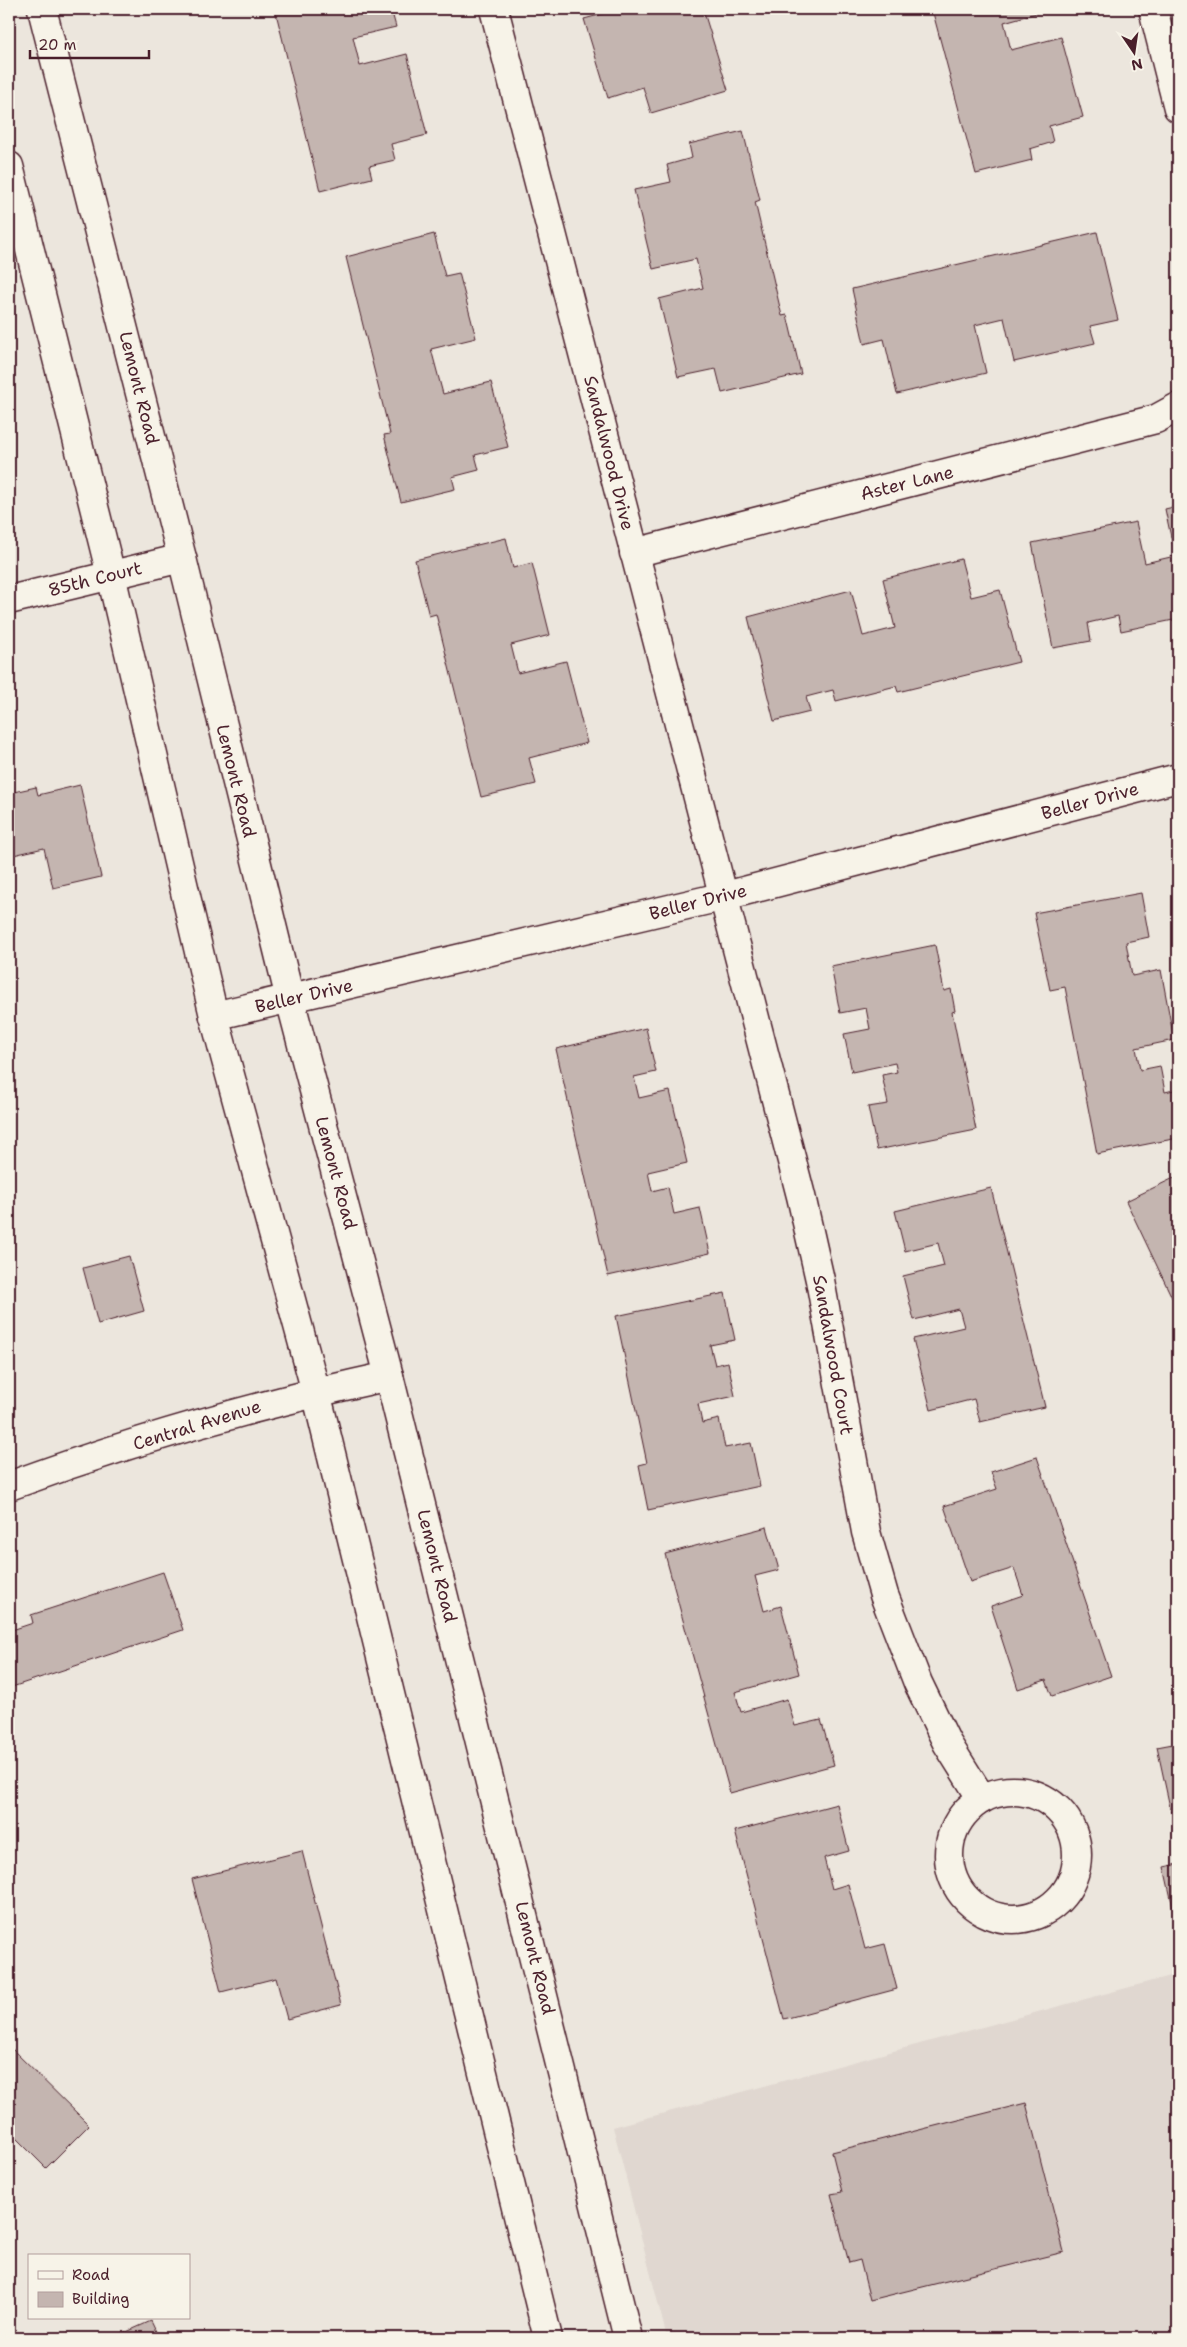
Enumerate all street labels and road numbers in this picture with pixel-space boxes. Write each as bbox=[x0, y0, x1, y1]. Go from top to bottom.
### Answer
street label: Lemont Road bbox=[113, 329, 165, 447]
street label: Sandalwood Drive bbox=[578, 373, 640, 533]
street label: Aster Lane bbox=[858, 460, 956, 506]
street label: 85th Court bbox=[46, 556, 144, 602]
street label: Lemont Road bbox=[210, 722, 262, 840]
street label: Beller Drive bbox=[1039, 776, 1141, 826]
street label: Beller Drive bbox=[647, 878, 749, 926]
street label: Beller Drive bbox=[253, 973, 355, 1019]
street label: Lemont Road bbox=[309, 1114, 363, 1232]
street label: Sandalwood Court bbox=[807, 1273, 859, 1437]
street label: Central Avenue bbox=[130, 1394, 264, 1456]
street label: Lemont Road bbox=[411, 1507, 463, 1625]
street label: Lemont Road bbox=[509, 1899, 561, 2017]

